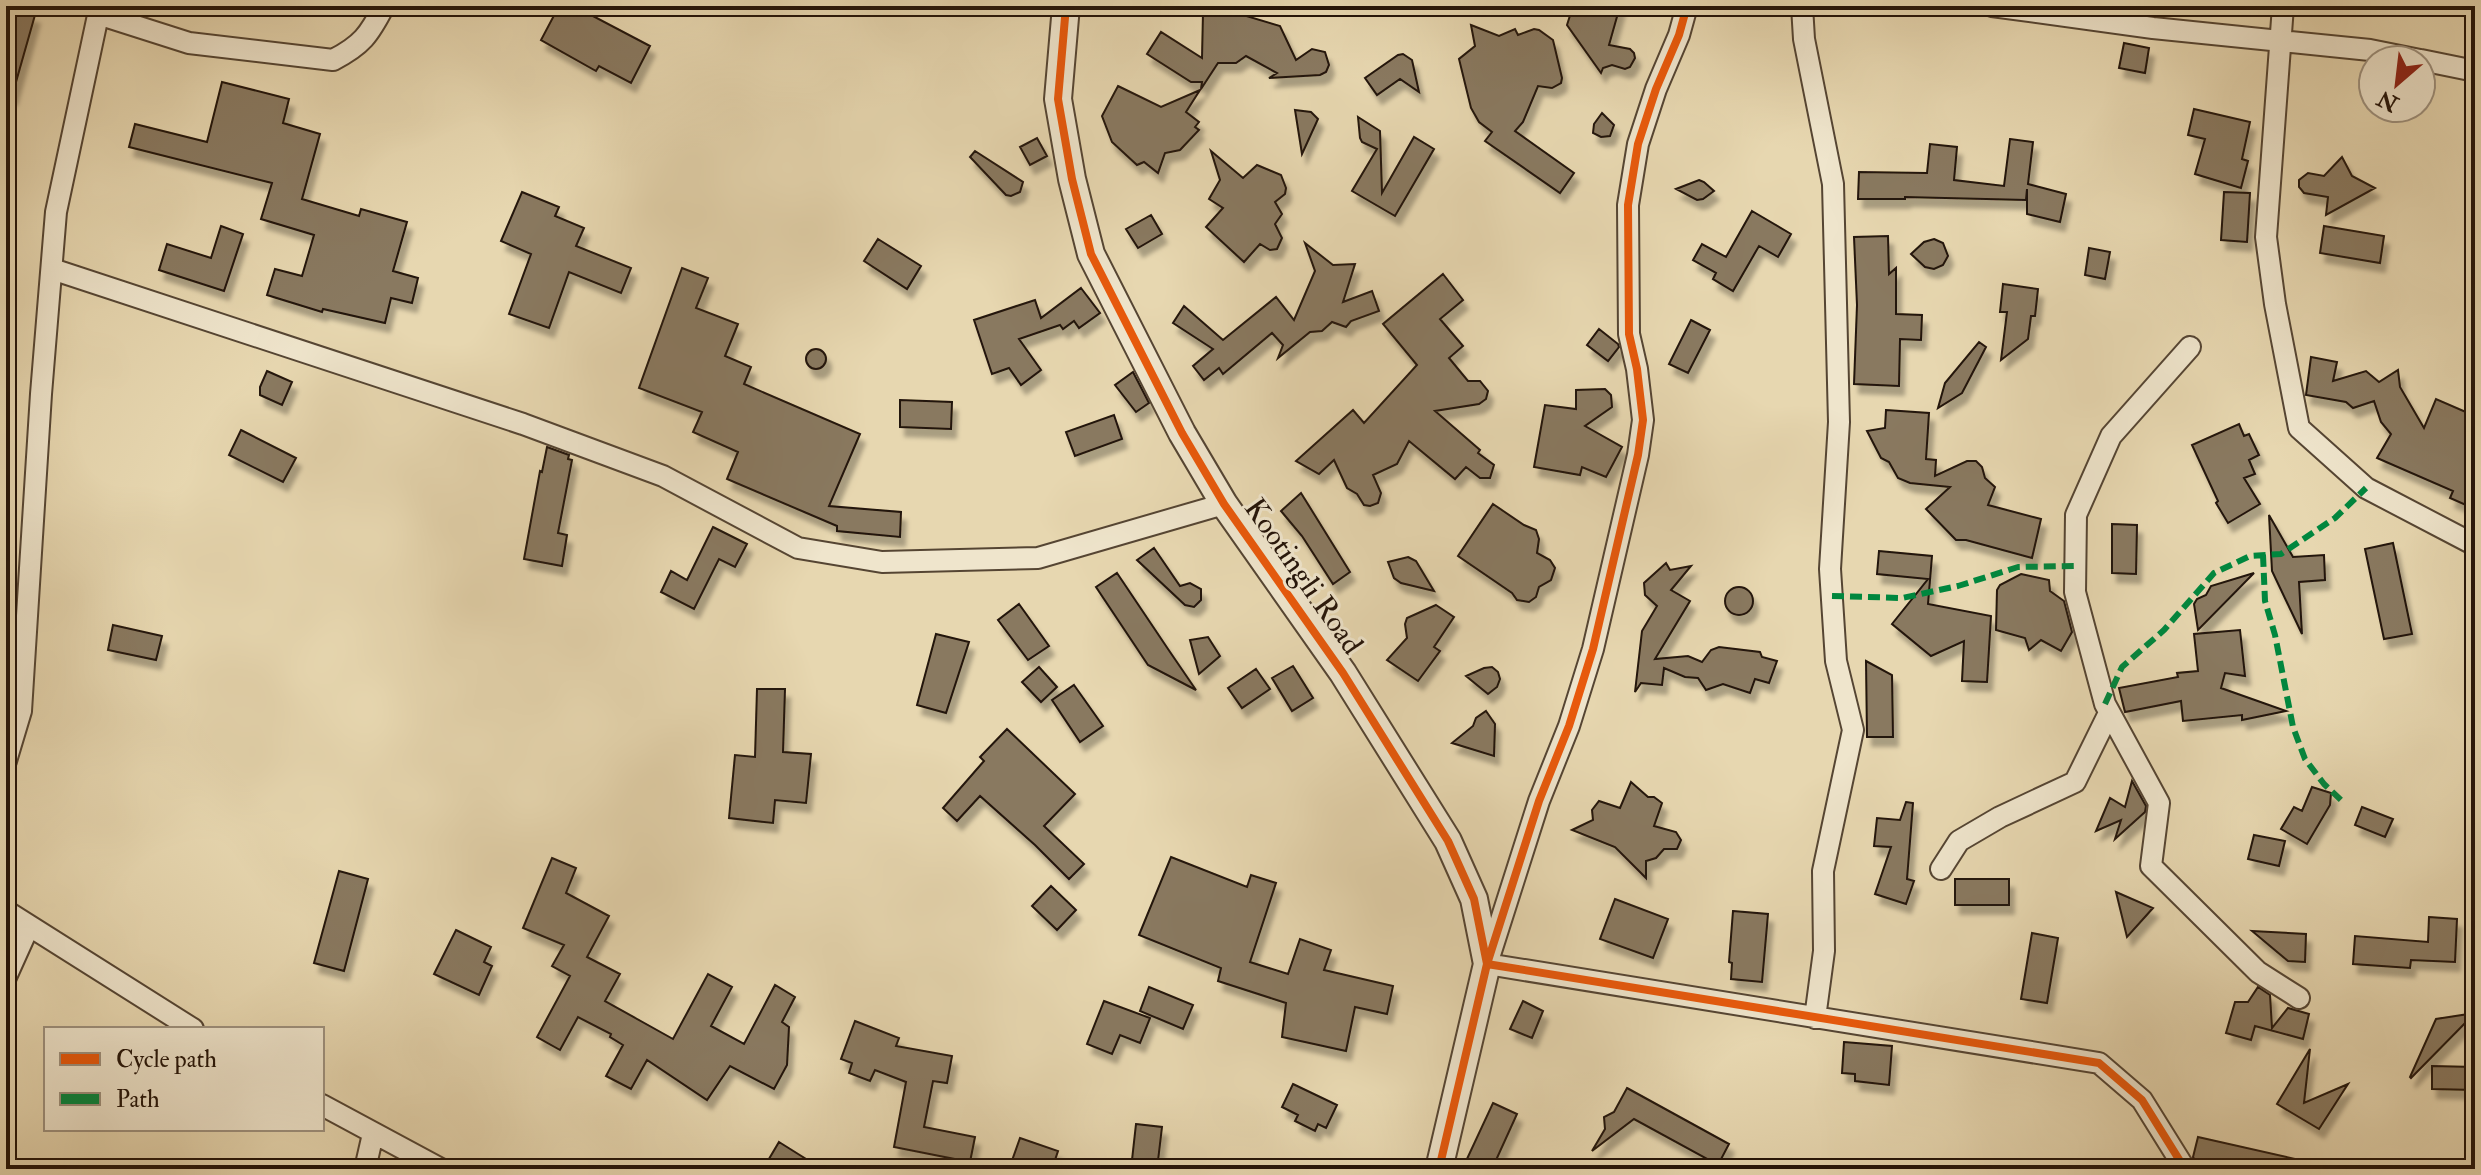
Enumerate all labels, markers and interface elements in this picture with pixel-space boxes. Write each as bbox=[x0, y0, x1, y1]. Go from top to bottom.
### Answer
north arrow bbox=[2357, 44, 2437, 124]
text: N bbox=[2373, 84, 2404, 118]
street label: Kootingli Road bbox=[1236, 491, 1371, 662]
legend bbox=[44, 1027, 324, 1131]
text: Cycle path bbox=[116, 1044, 217, 1075]
text: Path bbox=[116, 1084, 160, 1115]

